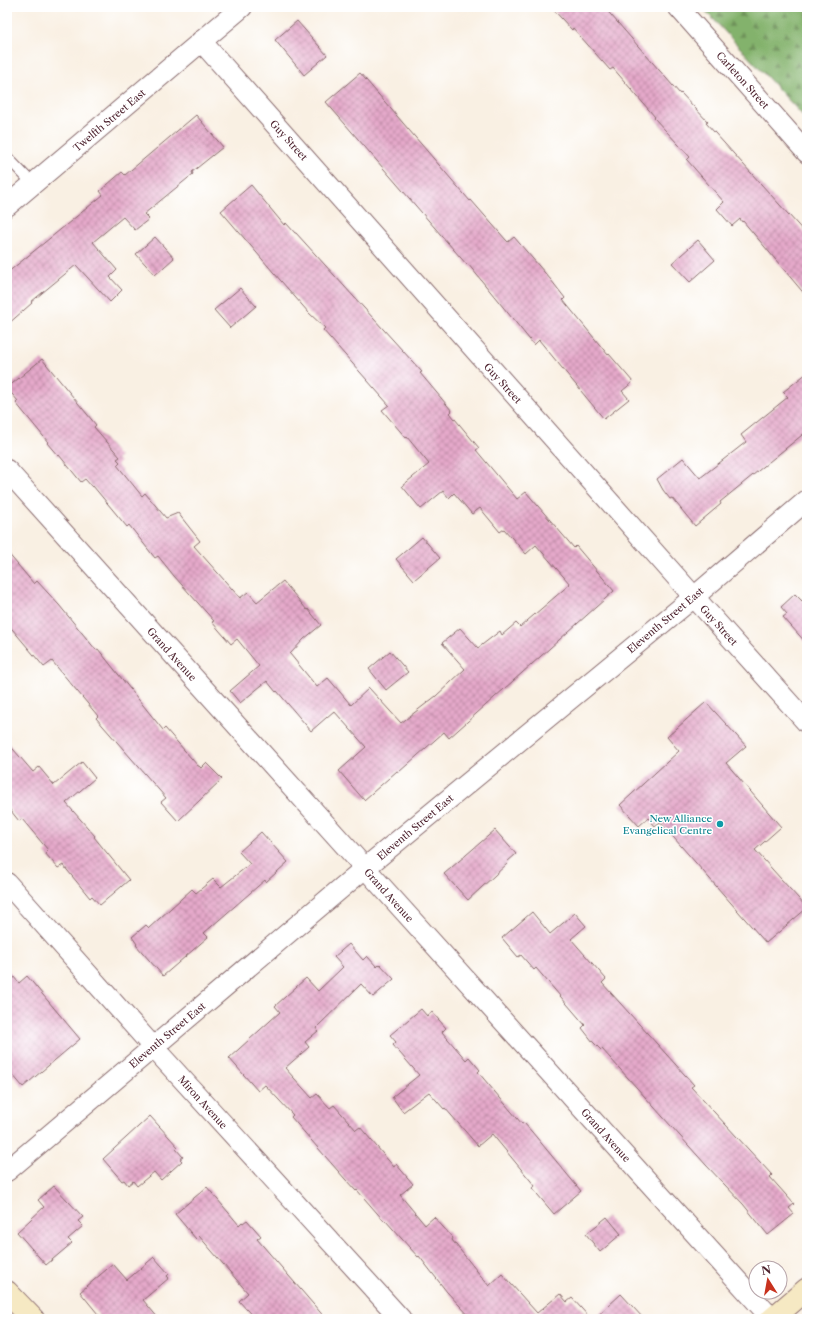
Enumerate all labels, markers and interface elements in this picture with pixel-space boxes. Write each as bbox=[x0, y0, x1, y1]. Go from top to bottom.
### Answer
street label: Carleton Street bbox=[713, 49, 772, 112]
street label: Twelfth Street East bbox=[70, 86, 149, 154]
street label: Guy Street bbox=[267, 117, 311, 164]
street label: Guy Street bbox=[481, 360, 525, 407]
street label: Eleventh Street East bbox=[624, 584, 707, 656]
street label: Guy Street bbox=[697, 602, 741, 649]
street label: Grand Avenue bbox=[144, 625, 199, 684]
street label: Eleventh Street East bbox=[374, 791, 457, 863]
place label: New Alliance Evangelical Centre bbox=[623, 812, 712, 837]
marker: New Alliance Evangelical Centre bbox=[715, 819, 725, 829]
street label: Grand Avenue bbox=[361, 866, 416, 925]
street label: Eleventh Street East bbox=[126, 999, 209, 1071]
street label: Miron Avenue bbox=[175, 1073, 230, 1132]
street label: Grand Avenue bbox=[578, 1106, 633, 1165]
north arrow bbox=[748, 1260, 788, 1300]
text: N bbox=[760, 1262, 773, 1278]

